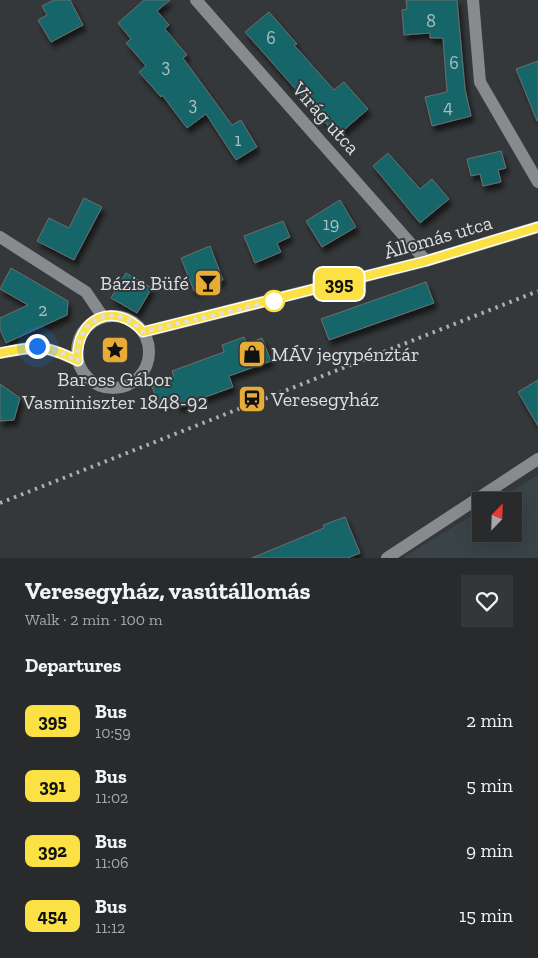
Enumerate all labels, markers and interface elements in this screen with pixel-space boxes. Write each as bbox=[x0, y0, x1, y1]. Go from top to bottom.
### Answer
house number: 8 bbox=[426, 10, 436, 32]
house number: 6 bbox=[266, 27, 276, 49]
house number: 6 bbox=[449, 52, 459, 74]
house number: 3 bbox=[162, 55, 171, 77]
street label: Virág utca bbox=[287, 76, 365, 159]
house number: 3 bbox=[189, 93, 198, 115]
house number: 4 bbox=[443, 96, 453, 118]
house number: 1 bbox=[235, 129, 242, 151]
street label: Állomás utca bbox=[381, 210, 495, 264]
house number: 19 bbox=[323, 213, 339, 235]
bar icon: Bázis Büfé bbox=[193, 268, 223, 298]
line badge: 395 bbox=[310, 268, 368, 300]
place label: Bázis Büfé bbox=[100, 271, 189, 295]
text: 395 bbox=[325, 273, 353, 295]
unlabelled marker bbox=[263, 290, 285, 312]
house number: 2 bbox=[38, 299, 48, 321]
your location bbox=[25, 334, 50, 359]
place icon: Baross Gábor Vasminiszter 1848-92 bbox=[100, 335, 130, 365]
shop icon: MÁV jegypénztár bbox=[237, 339, 267, 369]
place label: MÁV jegypénztár bbox=[271, 342, 419, 366]
place label: Baross Gábor Vasminiszter 1848-92 bbox=[21, 367, 208, 414]
station icon: Veresegyház bbox=[237, 384, 267, 414]
place label: Veresegyház bbox=[270, 387, 379, 411]
north arrow bbox=[472, 492, 522, 542]
map controls bbox=[472, 492, 522, 542]
button: heart bbox=[461, 575, 513, 627]
text: Veresegyház, vasútállomás bbox=[25, 576, 311, 605]
text: Walk · 2 min · 100 m bbox=[25, 610, 162, 629]
text: Departures bbox=[25, 654, 121, 677]
text: Bus bbox=[95, 700, 127, 723]
text: 2 min bbox=[466, 709, 513, 732]
text: 395 bbox=[38, 710, 67, 732]
text: 10:59 bbox=[95, 723, 131, 742]
text: Bus bbox=[95, 765, 127, 788]
text: 5 min bbox=[466, 774, 513, 797]
text: 391 bbox=[39, 775, 66, 797]
text: 11:02 bbox=[95, 788, 128, 807]
text: Bus bbox=[95, 830, 127, 853]
text: 9 min bbox=[466, 839, 513, 862]
text: 392 bbox=[38, 840, 67, 862]
text: 11:06 bbox=[95, 853, 129, 872]
text: Bus bbox=[95, 895, 127, 918]
text: 15 min bbox=[459, 904, 513, 927]
text: 454 bbox=[38, 905, 67, 927]
text: 11:12 bbox=[95, 918, 125, 937]

